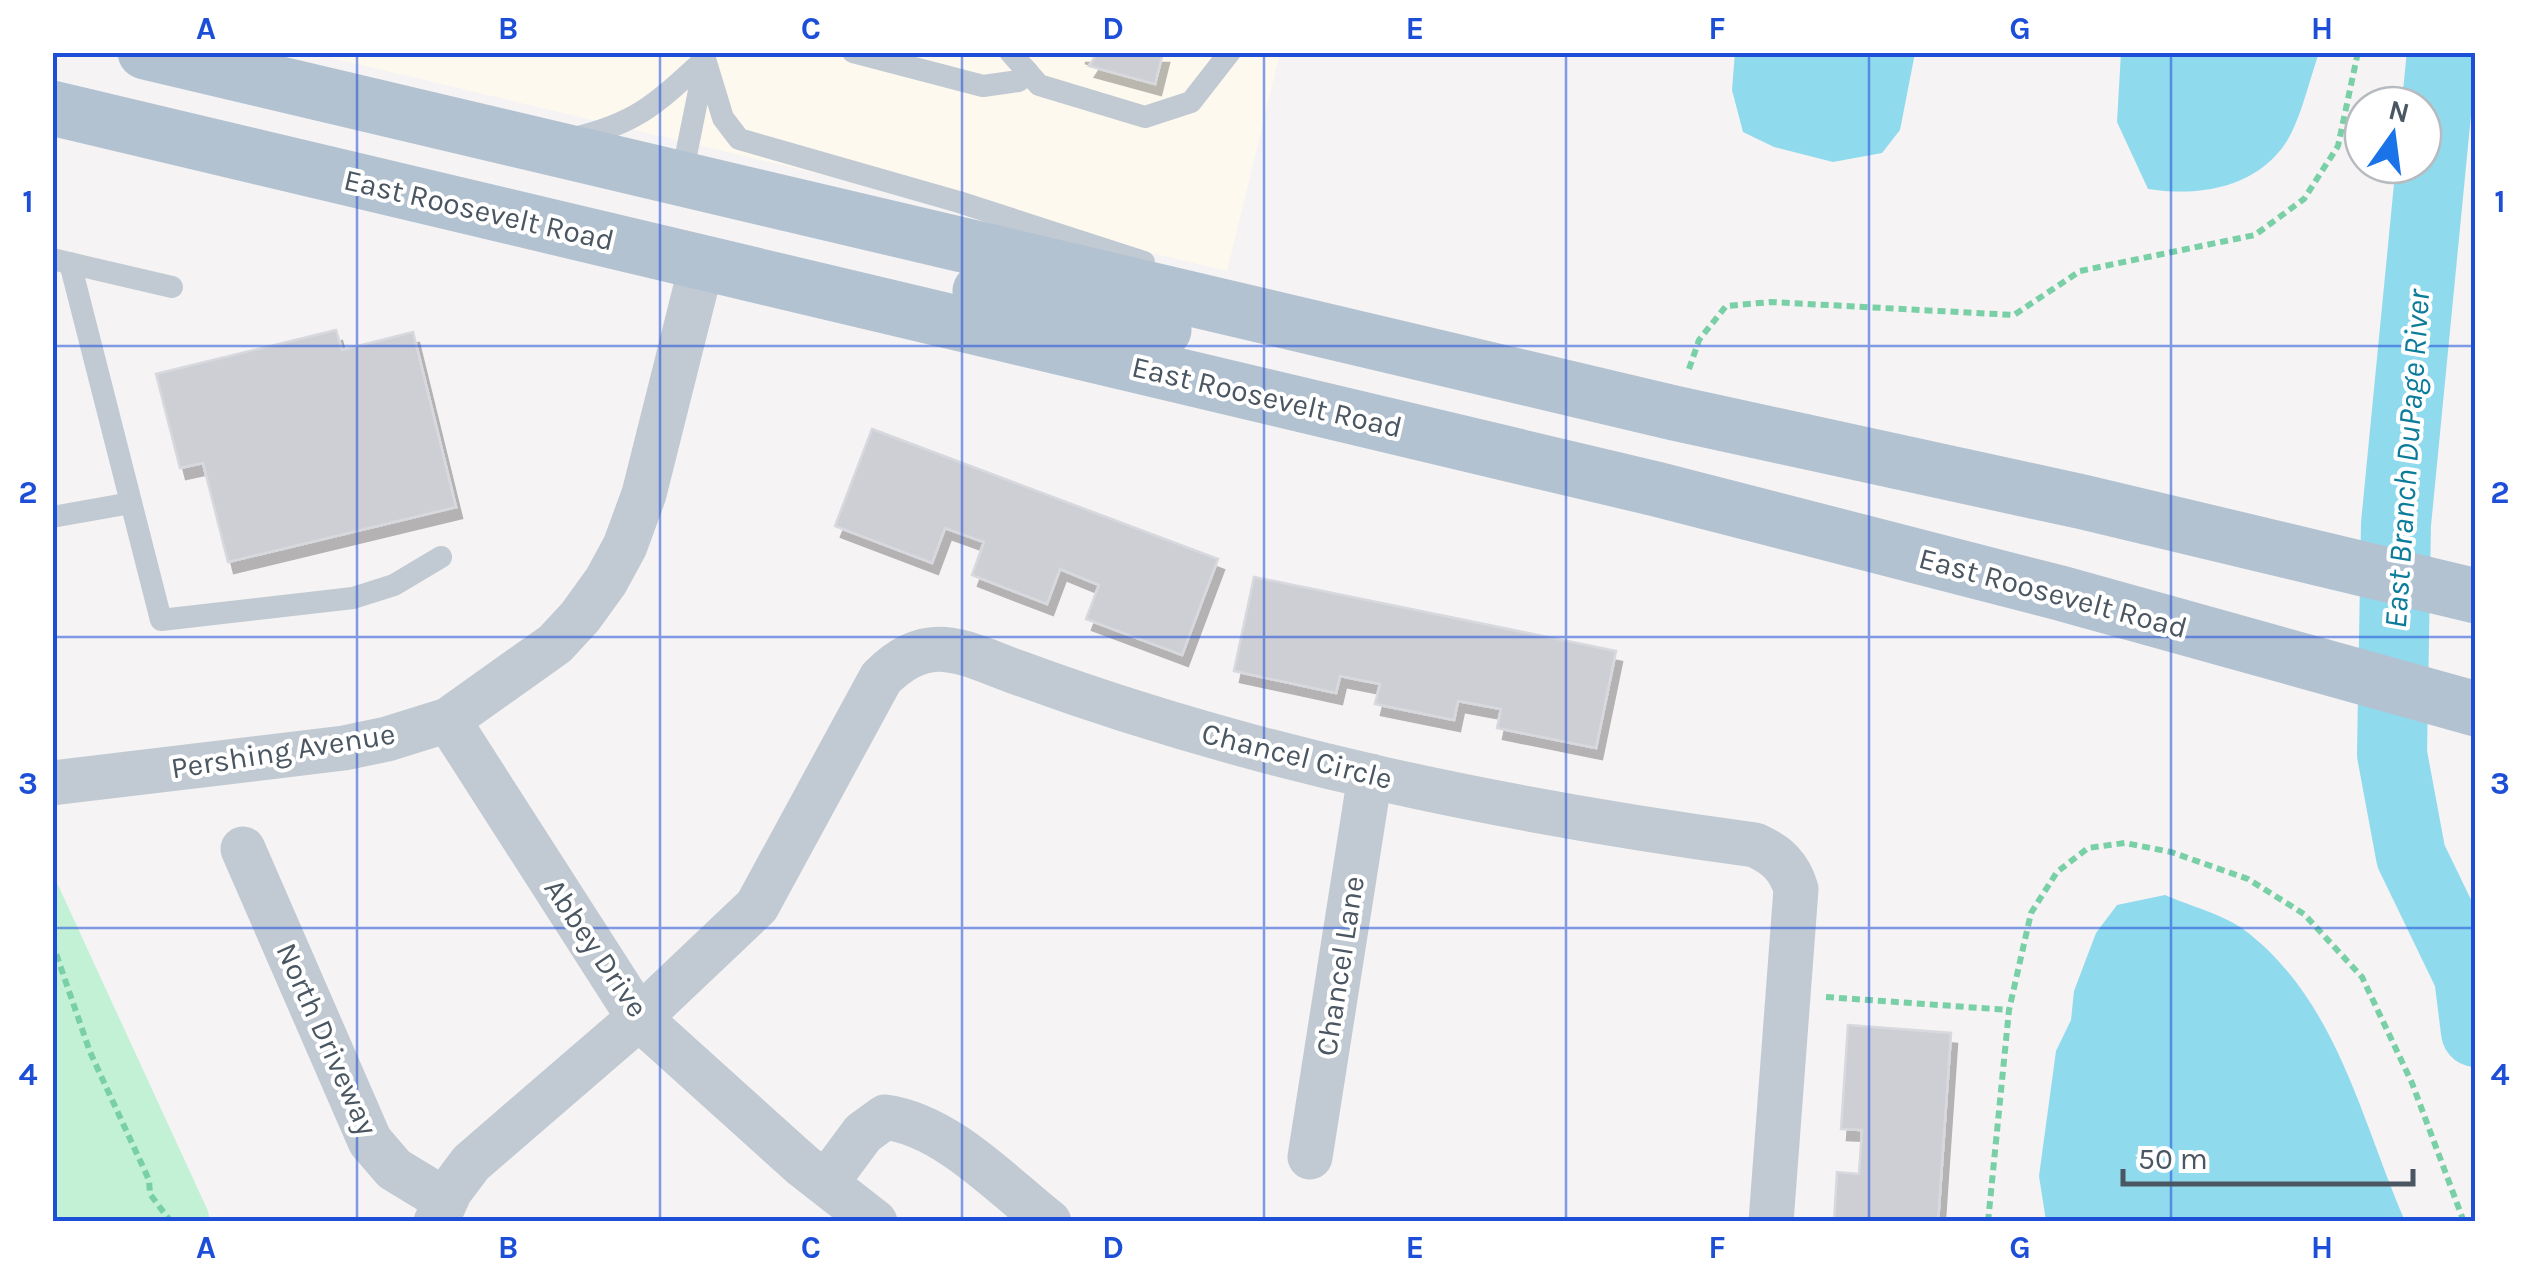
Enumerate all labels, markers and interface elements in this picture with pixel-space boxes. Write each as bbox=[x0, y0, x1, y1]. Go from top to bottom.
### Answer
text: A bbox=[196, 10, 216, 47]
text: B bbox=[498, 10, 518, 47]
text: C bbox=[801, 10, 821, 47]
text: D bbox=[1102, 10, 1124, 47]
text: E bbox=[1406, 10, 1424, 47]
text: F bbox=[1708, 10, 1726, 47]
text: G bbox=[2009, 10, 2031, 47]
text: H bbox=[2311, 10, 2333, 47]
north arrow bbox=[2343, 85, 2443, 185]
text: N bbox=[2385, 93, 2413, 130]
street label: East Roosevelt Road bbox=[340, 161, 618, 259]
text: 1 bbox=[22, 183, 34, 220]
text: 1 bbox=[2494, 183, 2506, 220]
water label: East Branch DuPage River bbox=[2377, 287, 2437, 630]
street label: East Roosevelt Road bbox=[1128, 348, 1406, 446]
text: 2 bbox=[18, 474, 38, 511]
text: 2 bbox=[2490, 474, 2510, 511]
street label: East Roosevelt Road bbox=[1915, 540, 2191, 646]
street label: Chancel Circle bbox=[1198, 715, 1396, 797]
street label: Pershing Avenue bbox=[168, 716, 398, 786]
text: 3 bbox=[18, 765, 38, 802]
text: 3 bbox=[2490, 765, 2510, 802]
street label: Abbey Drive bbox=[537, 872, 655, 1024]
street label: Chancel Lane bbox=[1308, 874, 1372, 1058]
street label: North Driveway bbox=[269, 937, 385, 1141]
text: 4 bbox=[18, 1056, 38, 1093]
text: 4 bbox=[2490, 1056, 2510, 1093]
scale bar bbox=[2123, 1124, 2413, 1186]
text: 50 m bbox=[2138, 1141, 2208, 1177]
text: A bbox=[196, 1229, 216, 1266]
text: B bbox=[498, 1229, 518, 1266]
text: C bbox=[801, 1229, 821, 1266]
text: D bbox=[1102, 1229, 1124, 1266]
text: E bbox=[1406, 1229, 1424, 1266]
text: F bbox=[1708, 1229, 1726, 1266]
text: G bbox=[2009, 1229, 2031, 1266]
text: H bbox=[2311, 1229, 2333, 1266]

